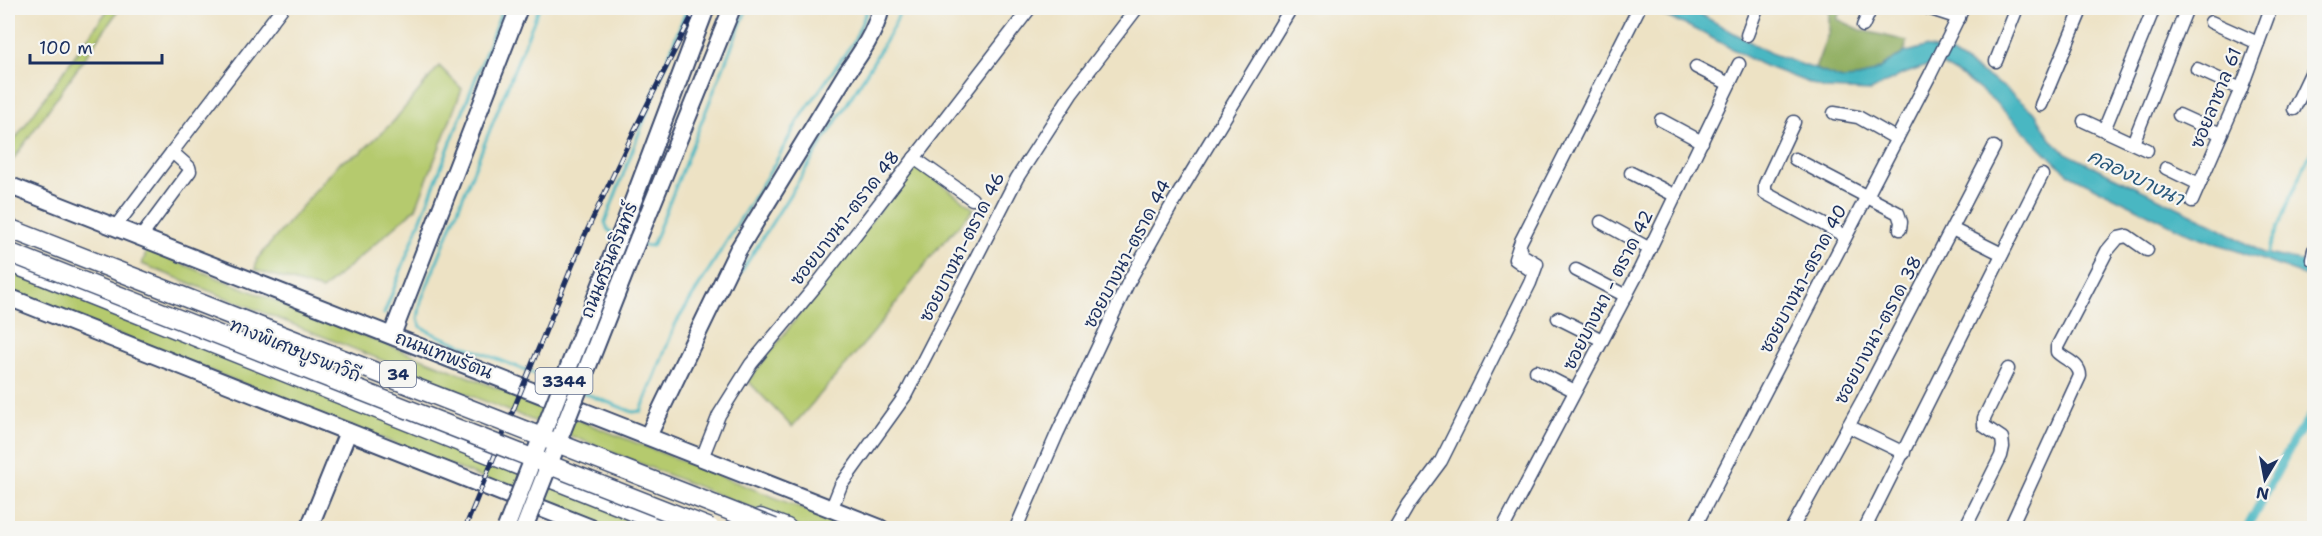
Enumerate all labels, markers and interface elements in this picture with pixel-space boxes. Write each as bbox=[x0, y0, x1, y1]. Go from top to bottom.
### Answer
scale bar bbox=[30, 27, 162, 65]
text: 100 m bbox=[39, 36, 93, 60]
street label: ซอยลาซาล 61 bbox=[2185, 44, 2247, 152]
water label: คลองบางนา bbox=[2084, 143, 2190, 212]
street label: ซอยบางนา-ตราด 48 bbox=[785, 146, 905, 290]
street label: ซอยบางนา-ตราด 46 bbox=[914, 168, 1010, 326]
street label: ซอยบางนา-ตราด 44 bbox=[1078, 175, 1176, 333]
street label: ถนนศรีนครินทร์ bbox=[574, 197, 643, 322]
street label: ซอยบางนา-ตราด 40 bbox=[1754, 200, 1852, 358]
street label: ซอยบางนา - ตราด 42 bbox=[1557, 206, 1659, 374]
street label: ซอยบางนา-ตราด 38 bbox=[1829, 251, 1927, 409]
street label: ทางพิเศษบูรพาวิถี bbox=[225, 313, 364, 389]
street label: ถนนเทพรัตน bbox=[392, 325, 496, 385]
road number: 34 bbox=[380, 361, 416, 387]
road number: 3344 bbox=[536, 368, 592, 394]
north arrow bbox=[2235, 449, 2295, 509]
text: N bbox=[2254, 482, 2271, 505]

